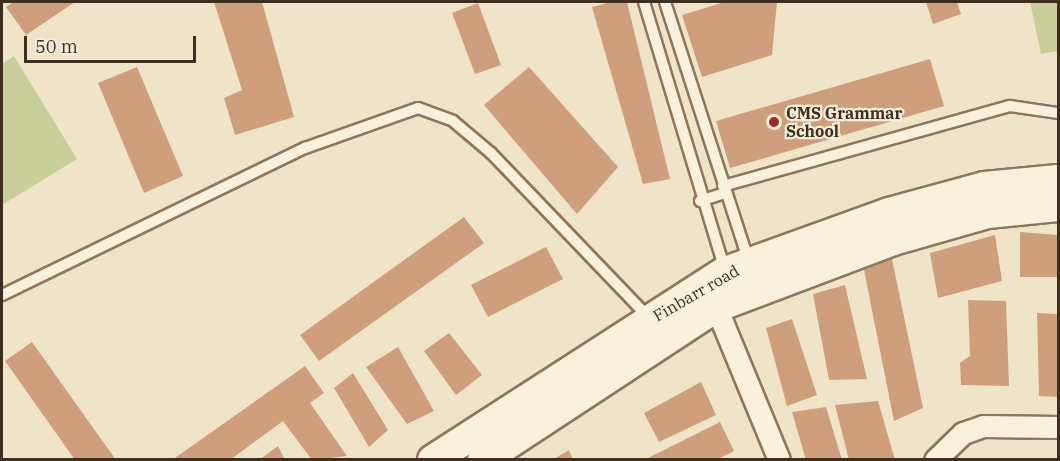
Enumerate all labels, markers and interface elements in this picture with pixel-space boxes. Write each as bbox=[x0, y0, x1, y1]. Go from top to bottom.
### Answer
scale bar bbox=[27, 24, 200, 62]
text: 50 m bbox=[35, 35, 78, 58]
place label: CMS Grammar School bbox=[786, 103, 902, 141]
marker: CMS Grammar School bbox=[767, 115, 781, 129]
street label: Finbarr road bbox=[650, 261, 742, 325]

